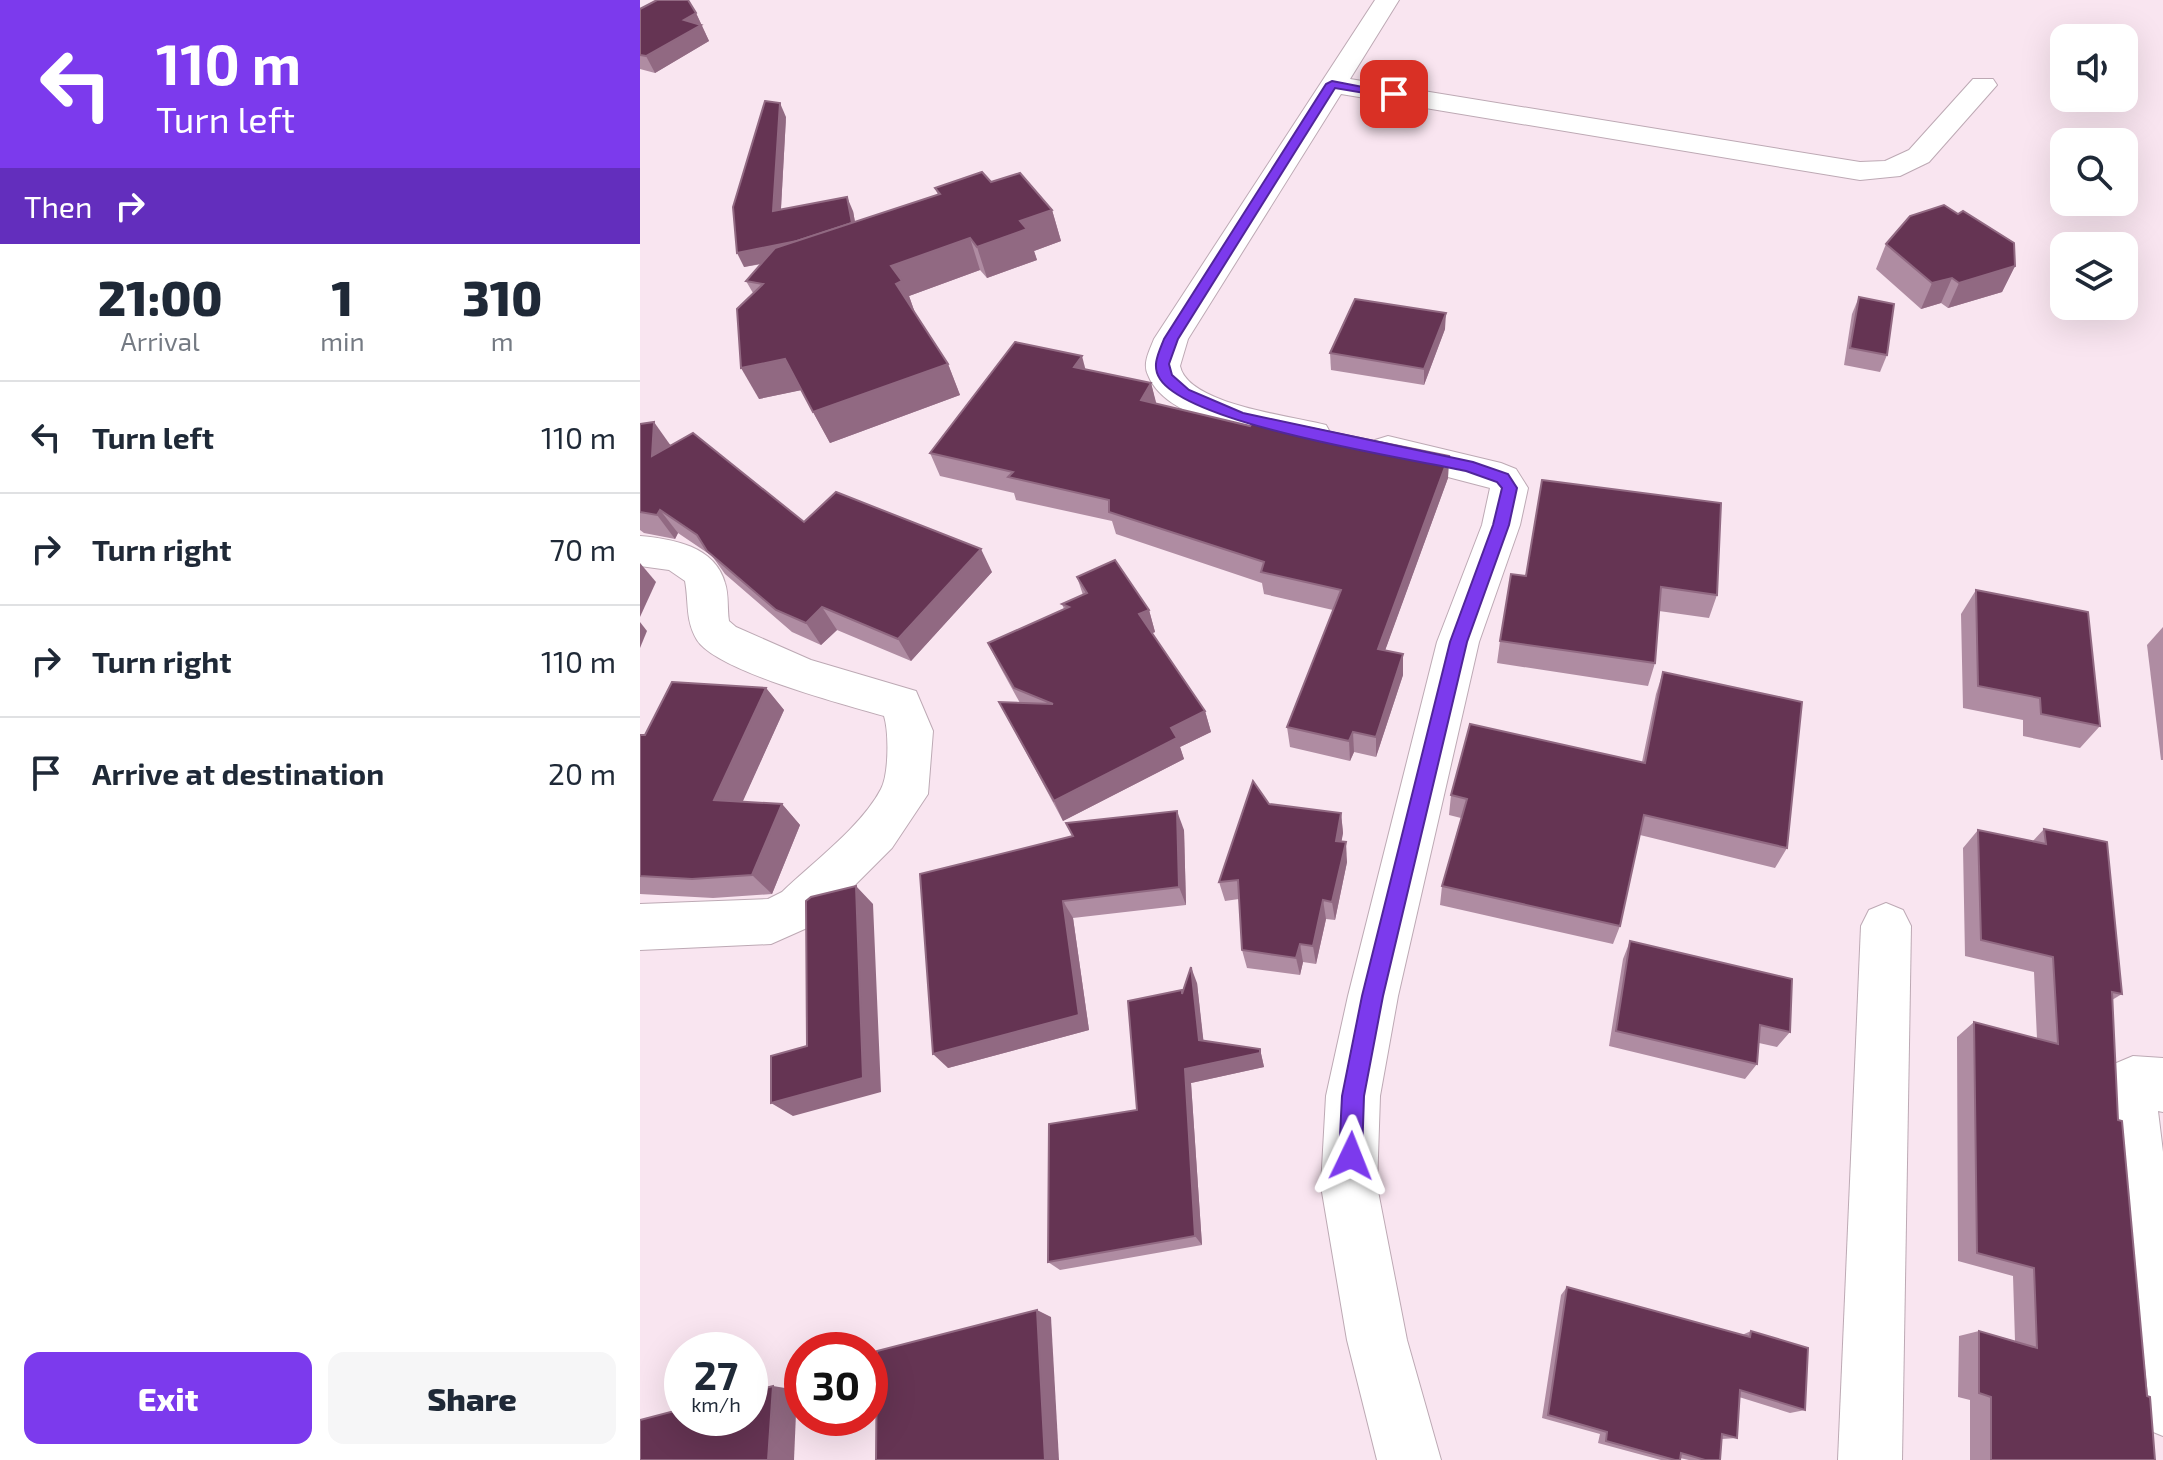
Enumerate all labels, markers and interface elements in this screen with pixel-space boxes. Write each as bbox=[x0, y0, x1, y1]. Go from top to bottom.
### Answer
map controls bbox=[2050, 24, 2138, 320]
button: sound bbox=[2050, 24, 2138, 112]
text: 110 m bbox=[156, 29, 301, 96]
icon: left bbox=[24, 32, 128, 136]
pin bbox=[1360, 60, 1428, 128]
icon: arrive bbox=[1372, 72, 1416, 116]
text: Turn left bbox=[156, 97, 295, 140]
button: search bbox=[2050, 128, 2138, 216]
icon: right bbox=[108, 184, 152, 228]
text: Then bbox=[24, 188, 92, 224]
button: layers bbox=[2050, 232, 2138, 320]
text: 21:00 bbox=[98, 268, 223, 326]
text: 1 bbox=[332, 268, 353, 326]
text: 310 bbox=[462, 268, 542, 326]
text: Arrival bbox=[121, 325, 200, 356]
text: min bbox=[320, 325, 365, 356]
text: m bbox=[491, 325, 514, 356]
icon: left bbox=[24, 415, 68, 459]
text: Turn left bbox=[92, 419, 214, 455]
text: 110 m bbox=[541, 419, 616, 455]
icon: right bbox=[24, 527, 68, 571]
text: Turn right bbox=[92, 531, 232, 567]
text: 70 m bbox=[550, 531, 616, 567]
icon: right bbox=[24, 639, 68, 683]
text: Turn right bbox=[92, 643, 232, 679]
text: 110 m bbox=[541, 643, 616, 679]
icon: arrive bbox=[24, 751, 68, 795]
text: Arrive at destination bbox=[92, 755, 384, 791]
text: 20 m bbox=[548, 755, 616, 791]
position arrow bbox=[1309, 1114, 1393, 1198]
speed limit sign: 30 bbox=[784, 1332, 888, 1436]
text: 27 bbox=[694, 1350, 738, 1398]
button: Exit bbox=[24, 1352, 312, 1444]
button: Share bbox=[328, 1352, 616, 1444]
text: km/h bbox=[691, 1392, 741, 1416]

